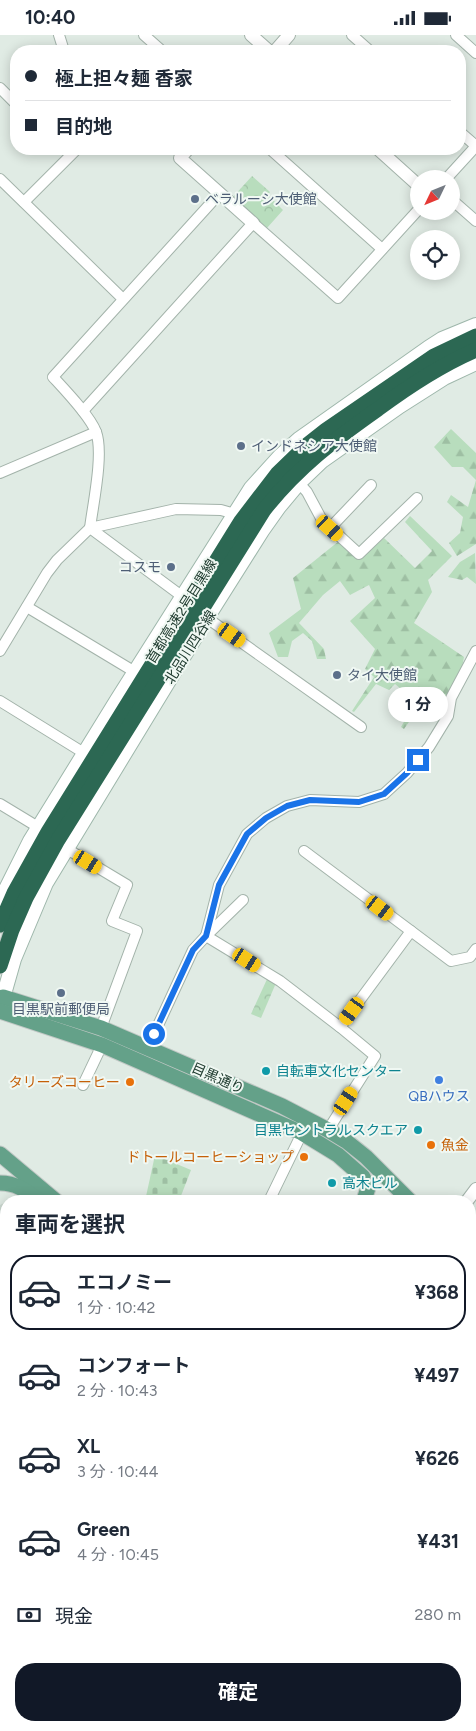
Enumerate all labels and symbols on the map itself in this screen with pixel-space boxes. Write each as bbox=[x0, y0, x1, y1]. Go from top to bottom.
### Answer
north arrow bbox=[410, 170, 460, 220]
place label: ベラルーシ大使館 bbox=[205, 191, 317, 208]
marker: ベラルーシ大使館 bbox=[189, 193, 201, 205]
place label: インドネシア大使館 bbox=[251, 438, 377, 455]
marker: インドネシア大使館 bbox=[235, 440, 247, 452]
car bbox=[313, 512, 346, 544]
street label: 首都高速2号目黒線 bbox=[142, 556, 220, 667]
place label: コスモ bbox=[119, 559, 161, 576]
marker: コスモ bbox=[165, 561, 177, 573]
street label: 北品川四谷線 bbox=[161, 607, 220, 687]
car bbox=[215, 620, 248, 650]
place label: タイ大使館 bbox=[347, 667, 417, 684]
marker: タイ大使館 bbox=[331, 669, 343, 681]
callout: 1 分 bbox=[388, 687, 448, 723]
route end bbox=[407, 749, 429, 771]
car bbox=[71, 848, 104, 876]
car bbox=[363, 893, 396, 923]
car bbox=[230, 946, 263, 974]
marker: 目黒駅前郵便局 bbox=[55, 987, 67, 999]
car bbox=[337, 994, 366, 1028]
place label: 目黒駅前郵便局 bbox=[12, 1001, 110, 1018]
route start bbox=[143, 1023, 165, 1045]
street label: 目黒通り bbox=[189, 1059, 247, 1098]
place label: 自転車文化センター bbox=[276, 1063, 402, 1080]
marker: 自転車文化センター bbox=[260, 1065, 272, 1077]
place label: タリーズコーヒー bbox=[9, 1074, 120, 1091]
marker: QBハウス bbox=[433, 1074, 445, 1086]
marker: タリーズコーヒー bbox=[124, 1076, 136, 1088]
car bbox=[331, 1084, 360, 1118]
place label: QBハウス bbox=[408, 1088, 470, 1105]
place label: 目黒セントラルスクエア bbox=[254, 1122, 408, 1139]
marker: 目黒セントラルスクエア bbox=[412, 1124, 424, 1136]
place label: 魚金 bbox=[441, 1137, 469, 1154]
marker: 魚金 bbox=[425, 1139, 437, 1151]
place label: ドトールコーヒーショップ bbox=[127, 1149, 294, 1166]
marker: ドトールコーヒーショップ bbox=[298, 1151, 310, 1163]
place label: 高木ビル bbox=[342, 1175, 398, 1192]
marker: 高木ビル bbox=[326, 1177, 338, 1189]

